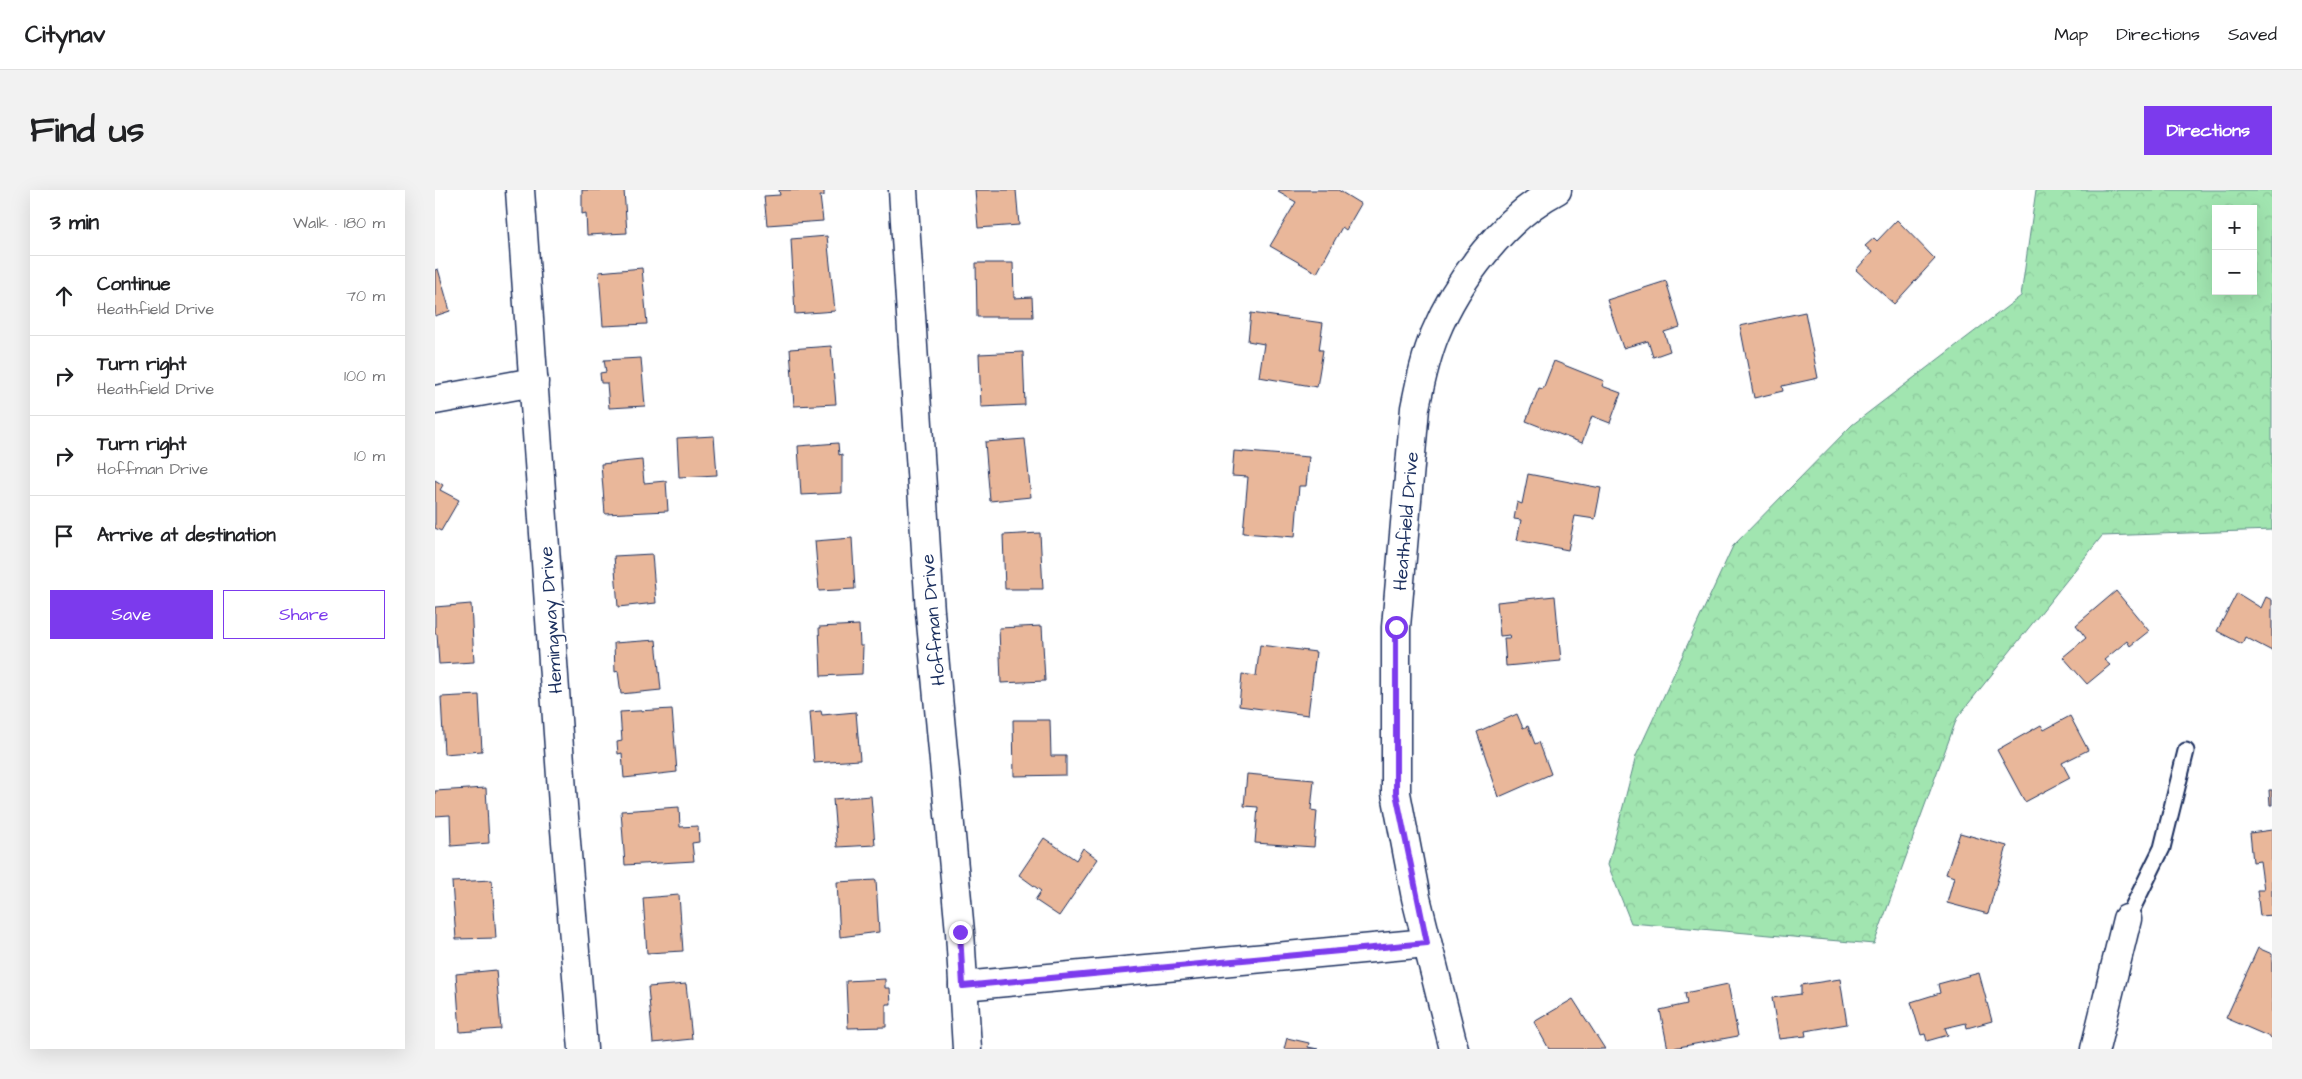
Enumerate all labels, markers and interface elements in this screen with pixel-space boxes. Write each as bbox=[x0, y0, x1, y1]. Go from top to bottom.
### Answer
text: Citynav bbox=[25, 18, 105, 52]
text: Map bbox=[2054, 22, 2088, 47]
text: Directions bbox=[2116, 22, 2200, 47]
text: Saved bbox=[2228, 22, 2277, 47]
text: Find us bbox=[30, 106, 144, 155]
button: Directions bbox=[2144, 106, 2272, 155]
map controls bbox=[2212, 205, 2257, 295]
button: + bbox=[2212, 205, 2257, 250]
text: 3 min bbox=[50, 208, 99, 237]
text: Walk · 180 m bbox=[293, 212, 385, 234]
button: − bbox=[2212, 250, 2257, 295]
text: Continue bbox=[97, 271, 171, 298]
icon: ahead bbox=[50, 282, 78, 310]
text: 70 m bbox=[346, 285, 385, 307]
text: Heathfield Drive bbox=[97, 298, 214, 320]
text: Turn right bbox=[97, 351, 186, 378]
icon: right bbox=[50, 362, 78, 390]
text: 100 m bbox=[344, 365, 385, 387]
text: Heathfield Drive bbox=[97, 378, 214, 400]
text: Turn right bbox=[97, 431, 186, 458]
icon: right bbox=[50, 442, 78, 470]
text: 10 m bbox=[354, 445, 385, 467]
street label: Heathfield Drive bbox=[1387, 451, 1426, 592]
text: Hoffman Drive bbox=[97, 458, 208, 480]
icon: arrive bbox=[50, 522, 78, 550]
text: Arrive at destination bbox=[97, 522, 276, 549]
street label: Hemingway Drive bbox=[533, 545, 571, 694]
street label: Hoffman Drive bbox=[914, 553, 953, 687]
button: Save bbox=[50, 590, 213, 639]
button: Share bbox=[223, 590, 385, 639]
route start bbox=[1385, 616, 1408, 639]
route end bbox=[949, 921, 972, 944]

